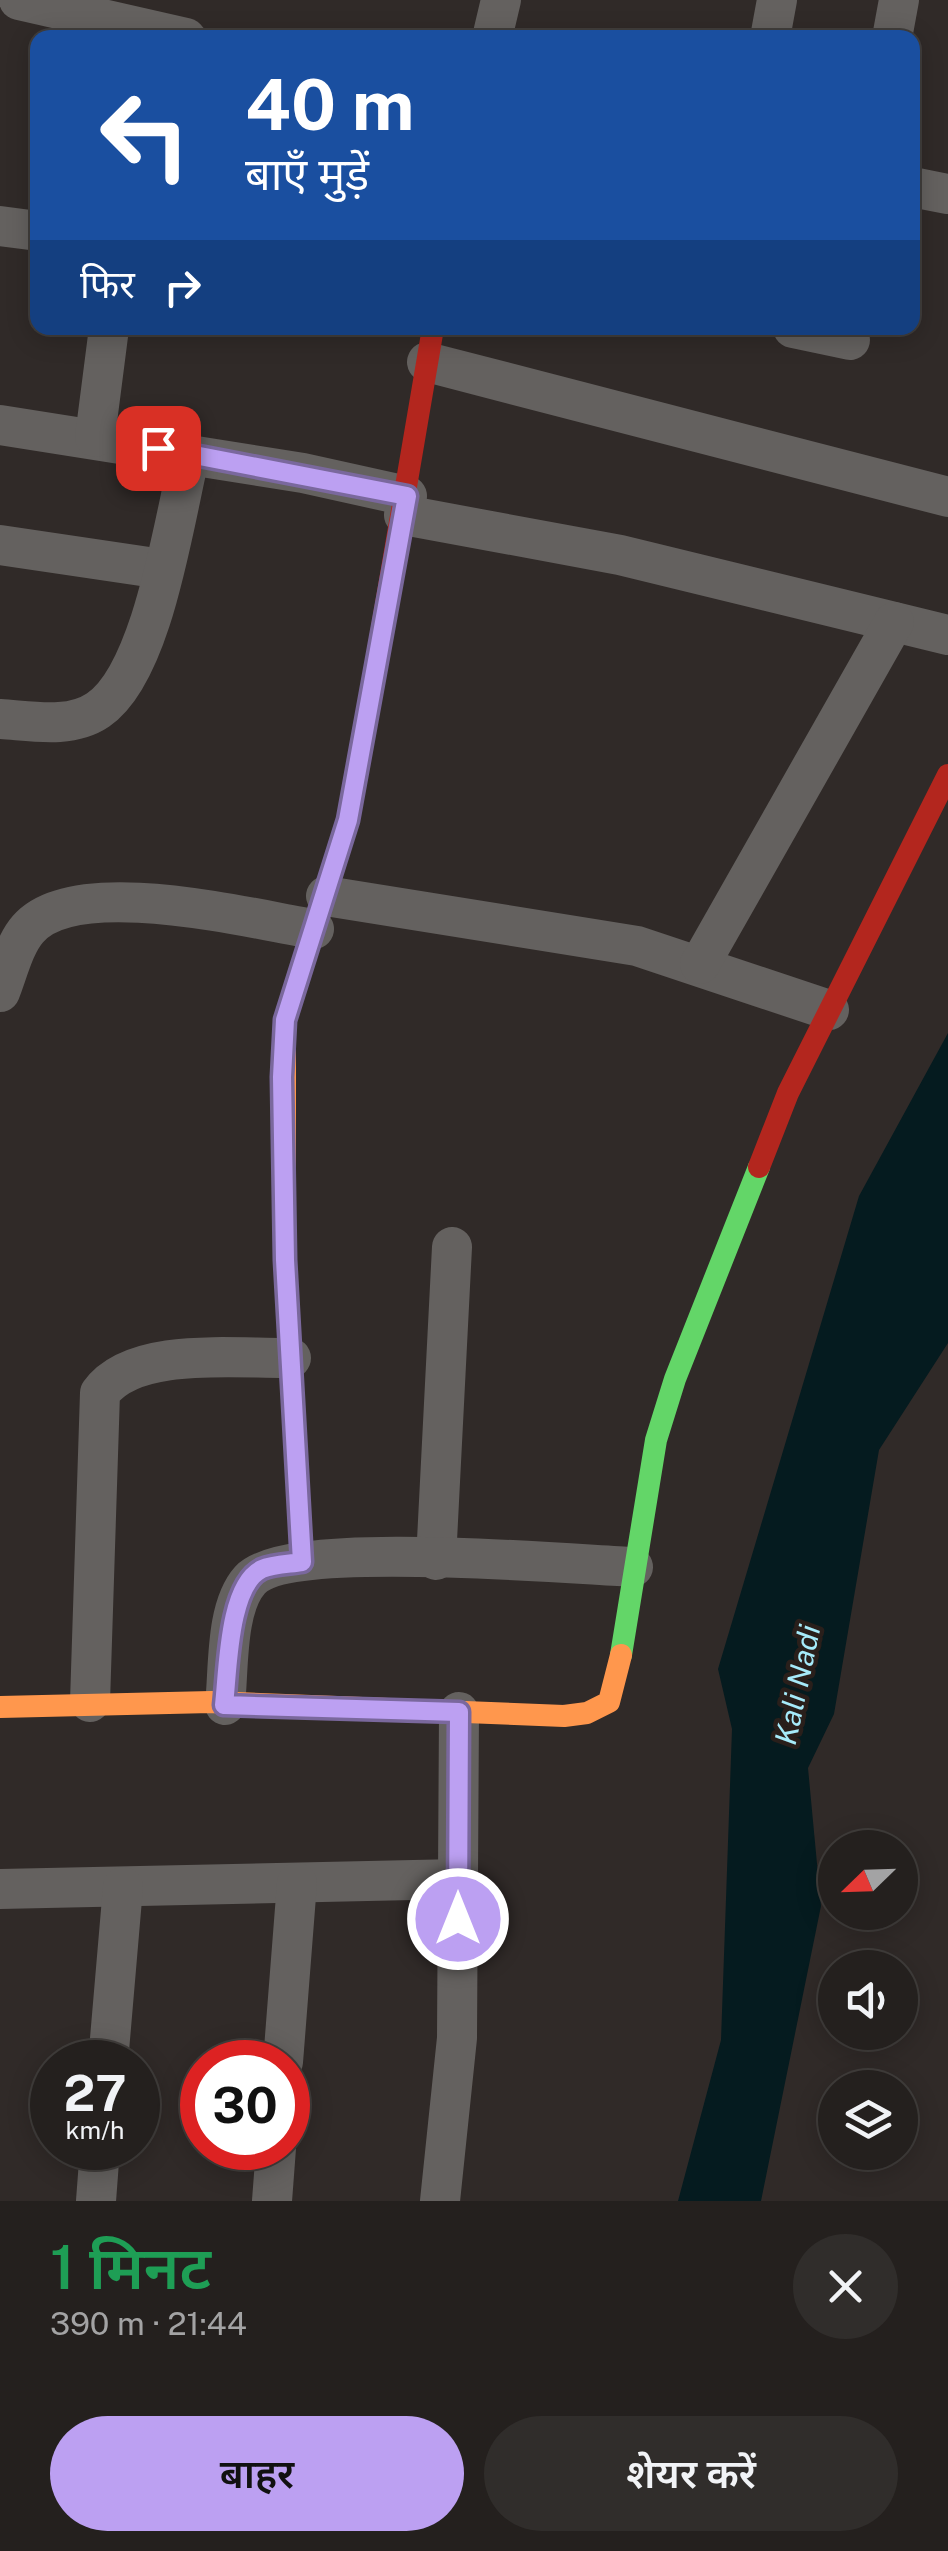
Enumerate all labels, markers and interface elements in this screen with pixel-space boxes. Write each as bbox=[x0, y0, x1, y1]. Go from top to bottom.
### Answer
text: 40 m bbox=[245, 63, 415, 146]
icon: left bbox=[80, 70, 210, 200]
text: बाएँ मुड़ें bbox=[245, 147, 369, 200]
icon: right bbox=[155, 260, 210, 315]
text: फिर bbox=[80, 262, 135, 307]
pin bbox=[116, 406, 201, 491]
icon: arrive bbox=[131, 421, 186, 476]
water label: Kali Nadi bbox=[767, 1621, 827, 1748]
north arrow bbox=[818, 1830, 918, 1930]
map controls bbox=[818, 1830, 918, 2170]
position arrow bbox=[406, 1867, 510, 1971]
button: sound bbox=[818, 1950, 918, 2050]
speed limit sign: 30 bbox=[180, 2040, 310, 2170]
text: 27 bbox=[63, 2063, 127, 2122]
button: layers bbox=[818, 2070, 918, 2170]
text: km/h bbox=[66, 2115, 124, 2145]
text: 1 मिनट bbox=[50, 2232, 211, 2303]
button: close bbox=[793, 2234, 898, 2339]
text: 390 m · 21:44 bbox=[50, 2305, 247, 2342]
button: बाहर bbox=[50, 2416, 464, 2531]
button: शेयर करें bbox=[484, 2416, 898, 2531]

